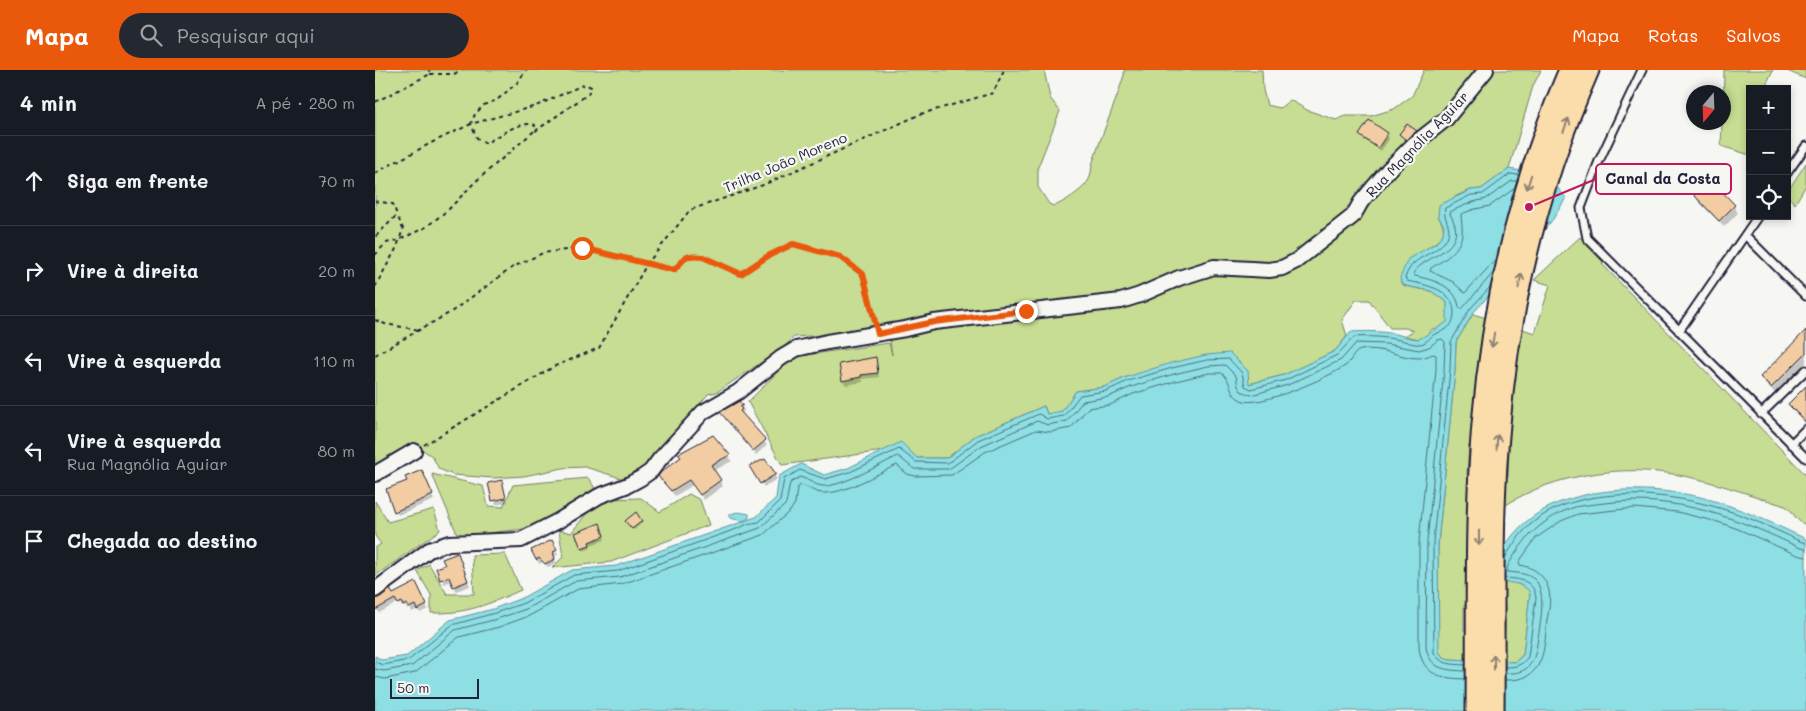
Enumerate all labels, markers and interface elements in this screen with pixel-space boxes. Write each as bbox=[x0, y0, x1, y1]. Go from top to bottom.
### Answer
search box bbox=[119, 13, 469, 58]
text: Mapa bbox=[25, 20, 89, 51]
icon: search bbox=[137, 21, 165, 49]
text: Pesquisar aqui bbox=[177, 23, 315, 48]
text: Mapa bbox=[1572, 23, 1620, 47]
text: Rotas bbox=[1648, 23, 1698, 47]
text: Salvos bbox=[1726, 23, 1781, 47]
north arrow bbox=[1686, 85, 1731, 130]
map controls bbox=[1746, 85, 1791, 220]
button: + bbox=[1746, 85, 1791, 130]
street label: Rua Magnólia Aguiar bbox=[1361, 87, 1473, 201]
text: 4 min bbox=[20, 89, 77, 116]
text: A pé · 280 m bbox=[255, 92, 355, 113]
one-way arrow bbox=[1561, 118, 1571, 133]
street label: Trilha João Moreno bbox=[720, 127, 850, 197]
button: − bbox=[1746, 130, 1791, 175]
callout: Canal da Costa bbox=[1596, 164, 1731, 194]
icon: ahead bbox=[20, 167, 48, 195]
text: Siga em frente bbox=[67, 168, 208, 193]
text: Canal da Costa bbox=[1605, 168, 1721, 188]
text: 70 m bbox=[318, 170, 355, 191]
one-way arrow bbox=[1524, 173, 1534, 189]
button: locate bbox=[1746, 175, 1791, 220]
route start bbox=[571, 237, 594, 260]
icon: right bbox=[20, 257, 48, 285]
text: Vire à direita bbox=[67, 258, 199, 283]
text: 20 m bbox=[318, 260, 355, 281]
one-way arrow bbox=[1516, 273, 1525, 289]
route end bbox=[1015, 300, 1038, 323]
one-way arrow bbox=[1488, 331, 1498, 347]
icon: left bbox=[20, 347, 48, 375]
text: Vire à esquerda bbox=[67, 348, 222, 373]
text: 110 m bbox=[313, 350, 355, 371]
text: Vire à esquerda bbox=[67, 428, 222, 453]
one-way arrow bbox=[1493, 434, 1502, 450]
icon: left bbox=[20, 437, 48, 465]
text: 80 m bbox=[318, 440, 355, 461]
text: Rua Magnólia Aguiar bbox=[67, 453, 227, 474]
icon: arrive bbox=[20, 527, 48, 555]
text: Chegada ao destino bbox=[67, 528, 257, 553]
one-way arrow bbox=[1474, 530, 1484, 546]
one-way arrow bbox=[1489, 655, 1499, 671]
scale bar bbox=[390, 676, 479, 699]
text: 50 m bbox=[397, 678, 429, 697]

